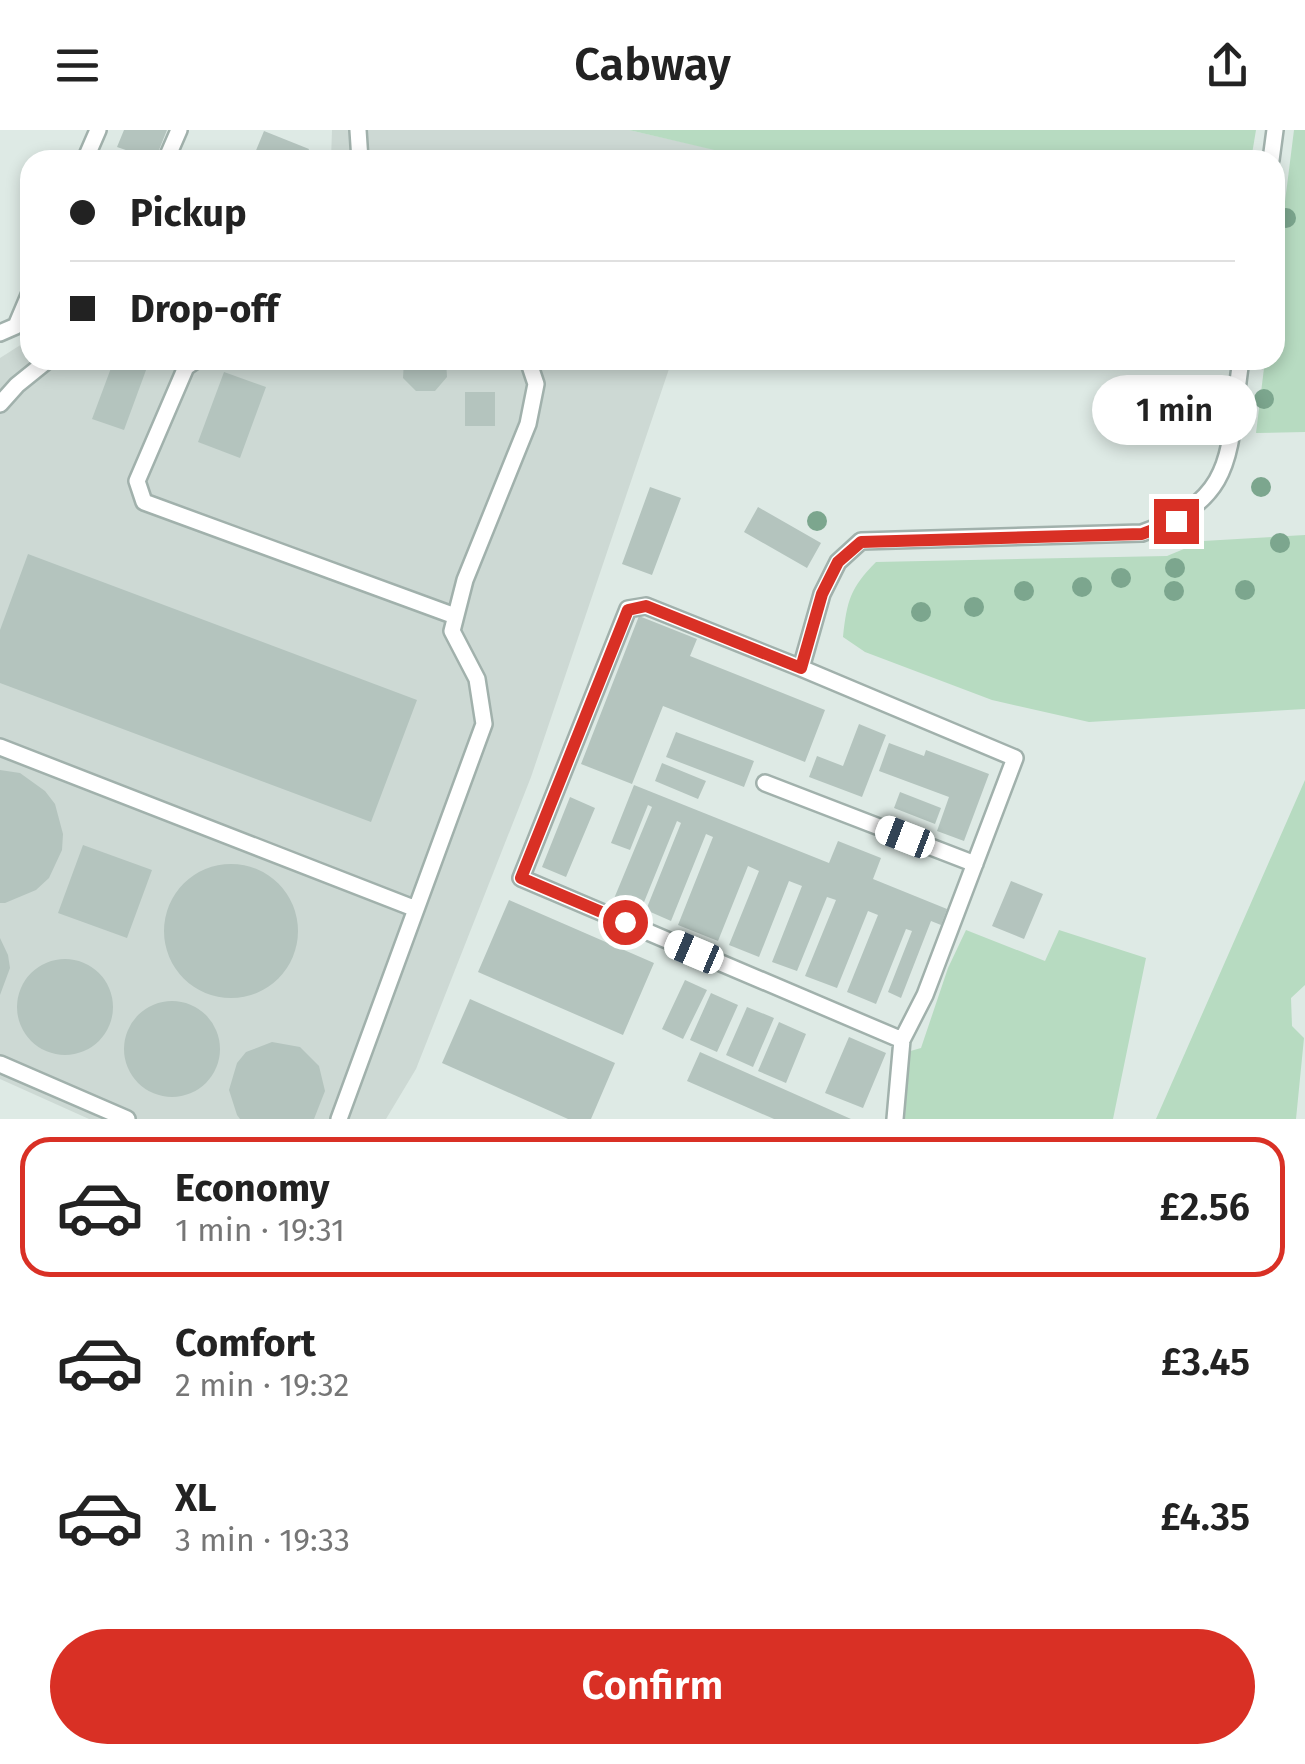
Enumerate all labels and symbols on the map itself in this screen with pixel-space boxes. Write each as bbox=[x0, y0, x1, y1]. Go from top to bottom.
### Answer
callout: 1 min bbox=[1094, 376, 1258, 446]
route end bbox=[1154, 499, 1199, 544]
car bbox=[872, 812, 938, 862]
route start bbox=[603, 900, 648, 945]
car bbox=[661, 926, 727, 978]

